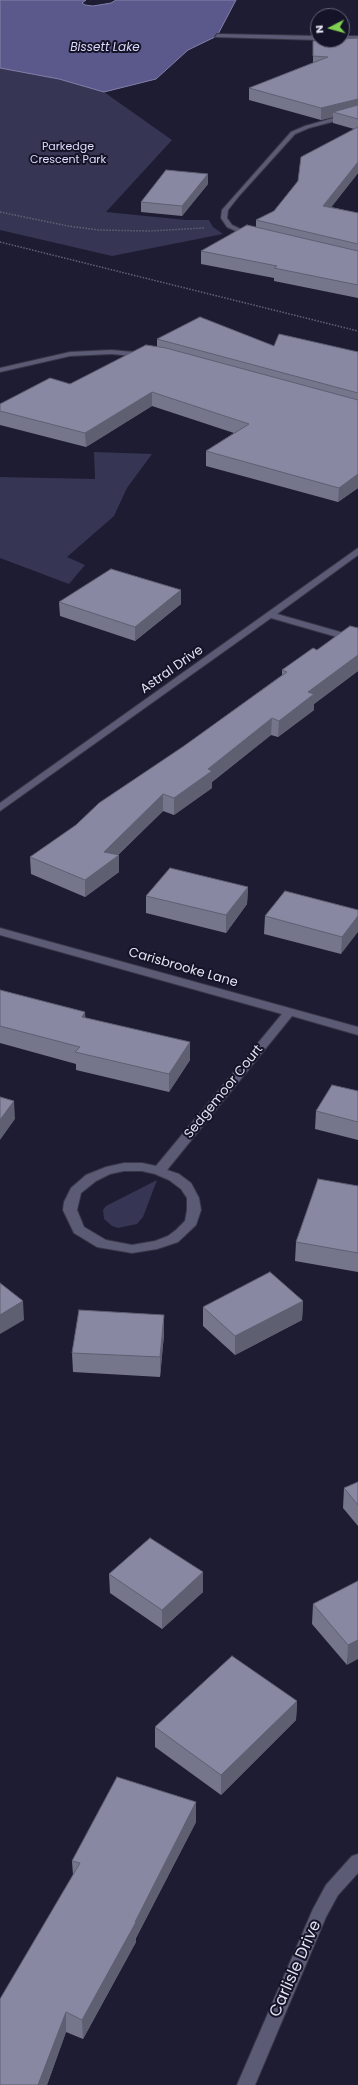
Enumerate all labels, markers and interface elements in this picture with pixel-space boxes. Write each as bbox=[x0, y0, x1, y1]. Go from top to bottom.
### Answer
north arrow bbox=[310, 8, 350, 48]
text: N bbox=[311, 24, 327, 34]
water label: Bissett Lake bbox=[70, 41, 140, 55]
park label: Parkedge Crescent Park bbox=[30, 140, 106, 166]
street label: Astral Drive bbox=[138, 643, 206, 697]
street label: Carisbrooke Lane bbox=[127, 945, 239, 991]
street label: Sedgemoor Court bbox=[181, 1042, 267, 1142]
street label: Carlisle Drive bbox=[266, 1918, 326, 2020]

